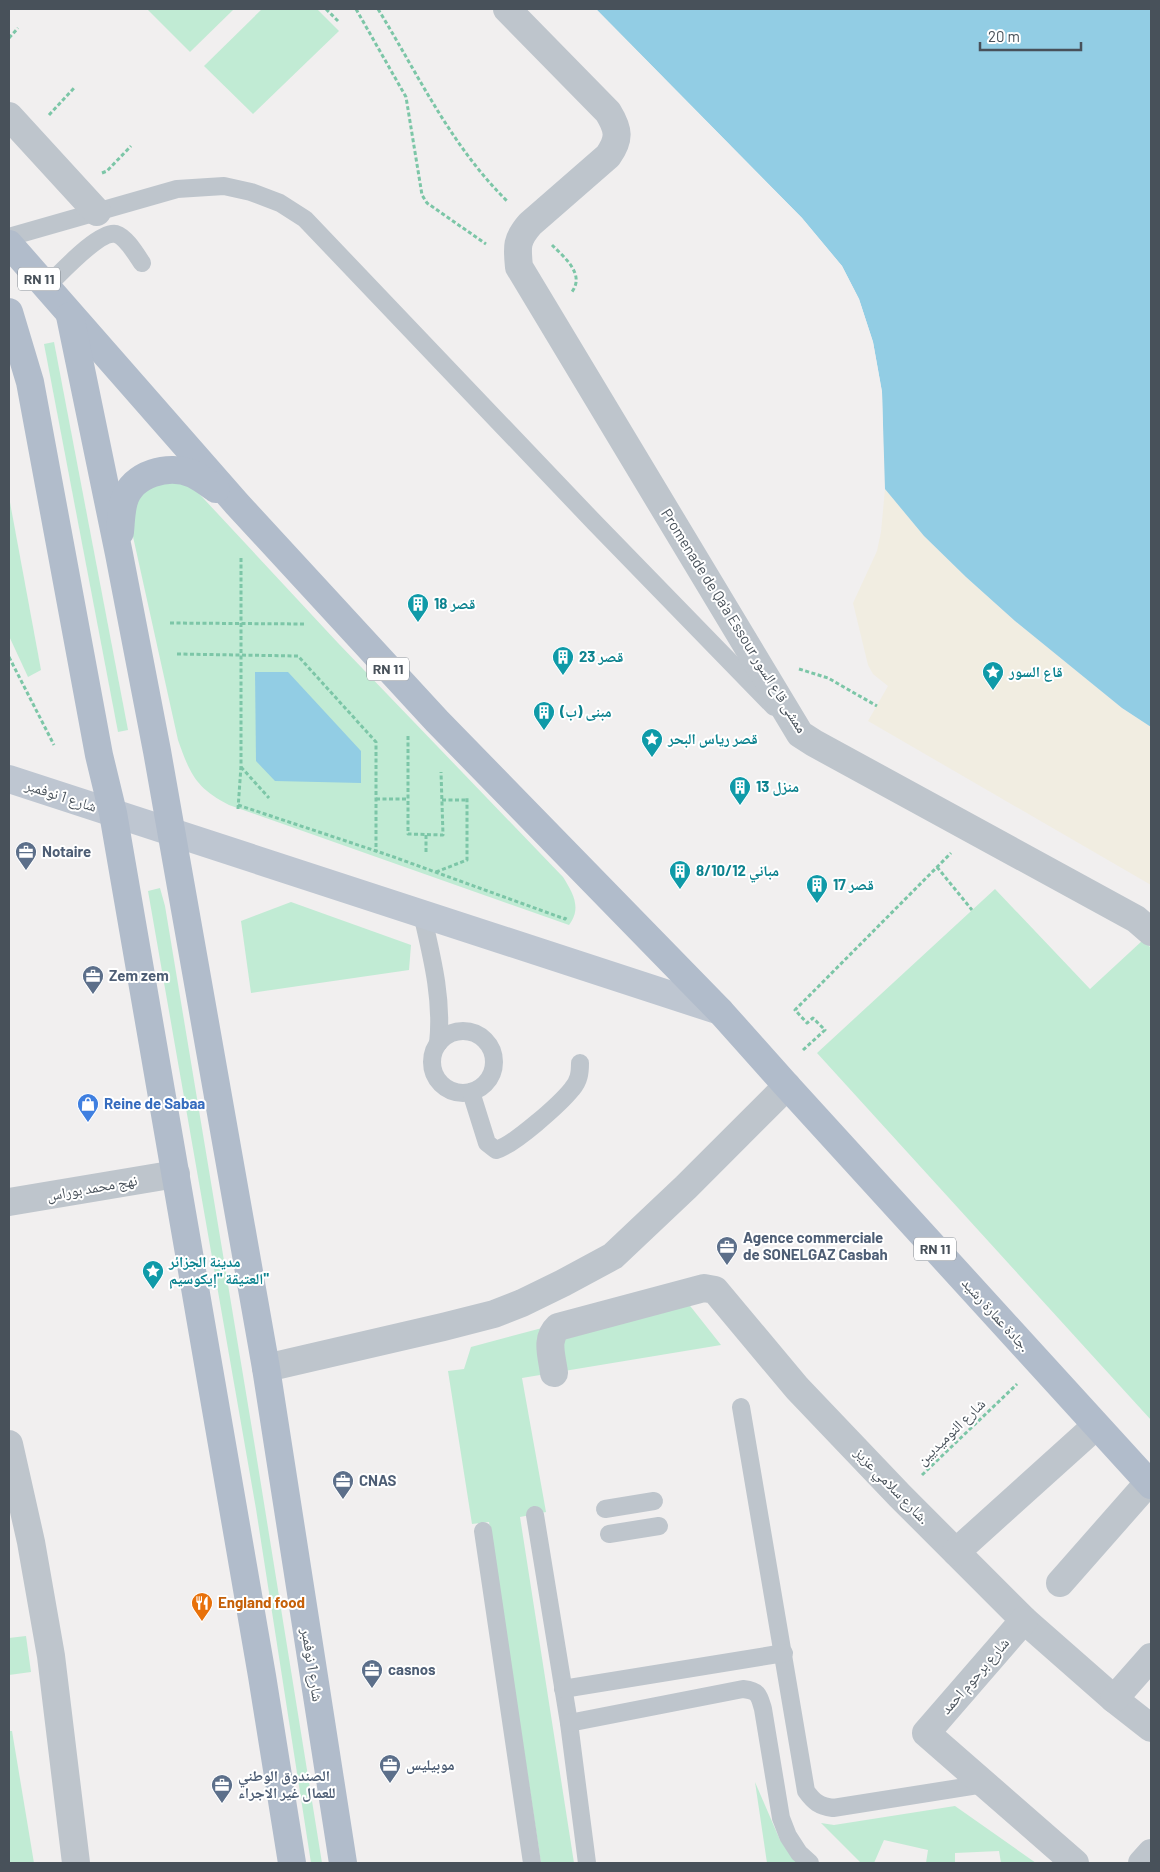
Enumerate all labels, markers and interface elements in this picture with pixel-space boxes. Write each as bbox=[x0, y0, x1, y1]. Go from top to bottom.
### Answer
scale bar bbox=[980, 20, 1081, 52]
text: 20 m bbox=[988, 27, 1020, 45]
road number: RN 11 bbox=[18, 268, 60, 290]
street label: Promenade de Qa'a Essour ممشى قاع السور bbox=[656, 505, 812, 737]
building icon: قصر 18 bbox=[406, 592, 430, 623]
place label: قصر 18 bbox=[434, 594, 475, 612]
building icon: قصر 23 bbox=[551, 645, 575, 676]
place label: قصر 23 bbox=[579, 647, 623, 665]
road number: RN 11 bbox=[367, 658, 409, 681]
place icon: قاع السور bbox=[981, 660, 1005, 691]
place label: قاع السور bbox=[1008, 662, 1063, 682]
building icon: مبنى (ب) bbox=[532, 700, 556, 731]
place label: مبنى (ب) bbox=[559, 702, 612, 721]
place icon: قصر رياس البحر bbox=[640, 727, 664, 758]
place label: قصر رياس البحر bbox=[667, 729, 758, 748]
street label: شارع 1 نوفمبر bbox=[22, 775, 99, 817]
building icon: منزل 13 bbox=[728, 775, 752, 806]
place label: منزل 13 bbox=[756, 777, 799, 796]
office icon: Notaire bbox=[14, 840, 38, 871]
place label: Notaire bbox=[42, 842, 91, 860]
building icon: مباني 8/10/12 bbox=[668, 859, 692, 890]
place label: مباني 8/10/12 bbox=[696, 861, 779, 883]
building icon: قصر 17 bbox=[805, 873, 829, 904]
place label: قصر 17 bbox=[833, 875, 874, 893]
office icon: Zem zem bbox=[81, 964, 105, 995]
place label: Zem zem bbox=[109, 966, 169, 984]
shop icon: Reine de Sabaa bbox=[76, 1092, 100, 1123]
place label: Reine de Sabaa bbox=[104, 1094, 205, 1112]
street label: نهج محمد بوراس bbox=[45, 1170, 139, 1206]
place label: Agence commerciale de SONELGAZ Casbah bbox=[743, 1228, 888, 1263]
office icon: Agence commerciale de SONELGAZ Casbah bbox=[715, 1235, 739, 1266]
road number: RN 11 bbox=[914, 1238, 956, 1260]
place label: مدينة الجزائر العتيقة "إيكوسيم" bbox=[168, 1252, 270, 1289]
place icon: مدينة الجزائر العتيقة "إيكوسيم" bbox=[141, 1259, 165, 1290]
street label: جادة عمارة رشيد. bbox=[958, 1274, 1035, 1356]
street label: شارع النوميديين bbox=[912, 1394, 990, 1470]
street label: شارع سلامي عزيز. bbox=[848, 1442, 934, 1530]
office icon: CNAS bbox=[331, 1469, 355, 1500]
place label: CNAS bbox=[359, 1471, 397, 1489]
restaurant icon: England food bbox=[190, 1591, 214, 1622]
place label: England food bbox=[218, 1593, 305, 1611]
street label: شارع 1 نوفمبر bbox=[296, 1626, 328, 1703]
street label: شارع برحوم احمد bbox=[936, 1633, 1014, 1718]
office icon: casnos bbox=[360, 1658, 384, 1689]
place label: casnos bbox=[388, 1660, 436, 1678]
office icon: موبيليس bbox=[378, 1753, 402, 1784]
place label: موبيليس bbox=[406, 1755, 455, 1774]
place label: الصندوق الوطني للعمال غير الاجراء bbox=[238, 1766, 336, 1802]
office icon: الصندوق الوطني للعمال غير الاجراء bbox=[210, 1773, 234, 1804]

